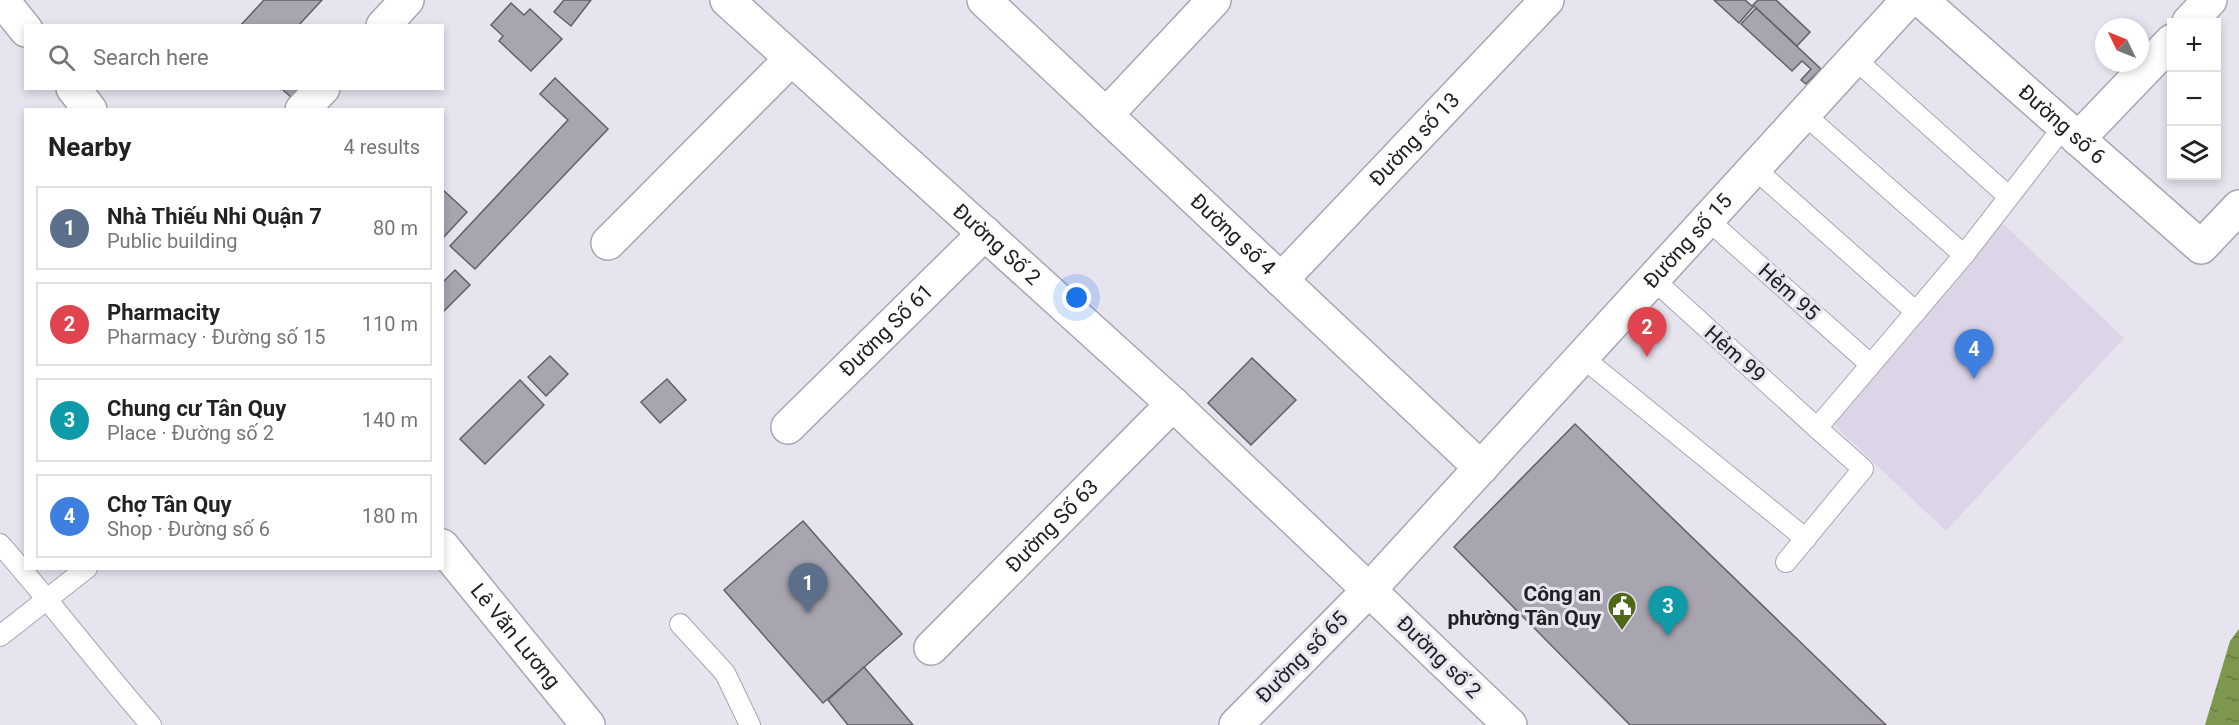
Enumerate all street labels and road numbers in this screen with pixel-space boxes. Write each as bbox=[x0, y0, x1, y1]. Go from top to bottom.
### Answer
street label: Đường số 6 bbox=[2014, 80, 2110, 169]
street label: Đường số 13 bbox=[1365, 88, 1464, 191]
street label: Đường số 4 bbox=[1186, 189, 1281, 280]
street label: Đường số 15 bbox=[1639, 189, 1737, 293]
street label: Đường Số 2 bbox=[948, 199, 1045, 290]
street label: Hẻm 95 bbox=[1754, 259, 1824, 325]
street label: Đường Số 61 bbox=[835, 279, 938, 381]
street label: Hẻm 99 bbox=[1700, 321, 1770, 387]
street label: Đường Số 63 bbox=[1001, 474, 1103, 577]
street label: Lê Văn Lương bbox=[466, 579, 565, 693]
street label: Đường số 65 bbox=[1251, 606, 1353, 708]
street label: Đường số 2 bbox=[1392, 611, 1486, 703]

